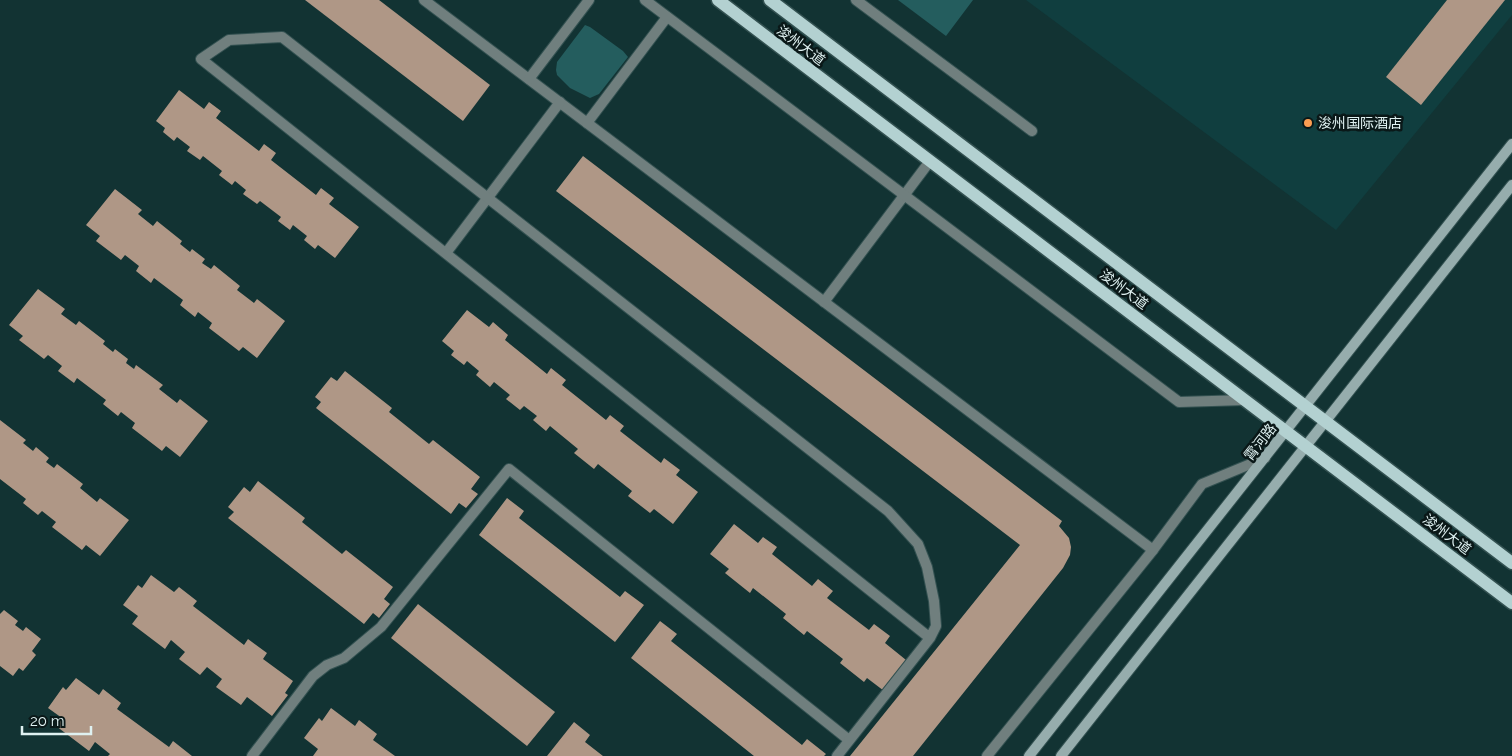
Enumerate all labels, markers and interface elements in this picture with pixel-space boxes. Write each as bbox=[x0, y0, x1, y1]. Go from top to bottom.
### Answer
street label: 浚州大道 bbox=[774, 22, 828, 68]
place label: 浚州国际酒店 bbox=[1318, 115, 1402, 131]
marker: 浚州国际酒店 bbox=[1302, 117, 1314, 129]
street label: 浚州大道 bbox=[1097, 266, 1151, 312]
street label: 霄河路 bbox=[1241, 421, 1279, 463]
street label: 浚州大道 bbox=[1420, 511, 1474, 557]
scale bar bbox=[22, 704, 91, 736]
text: 20 m bbox=[30, 712, 65, 730]

